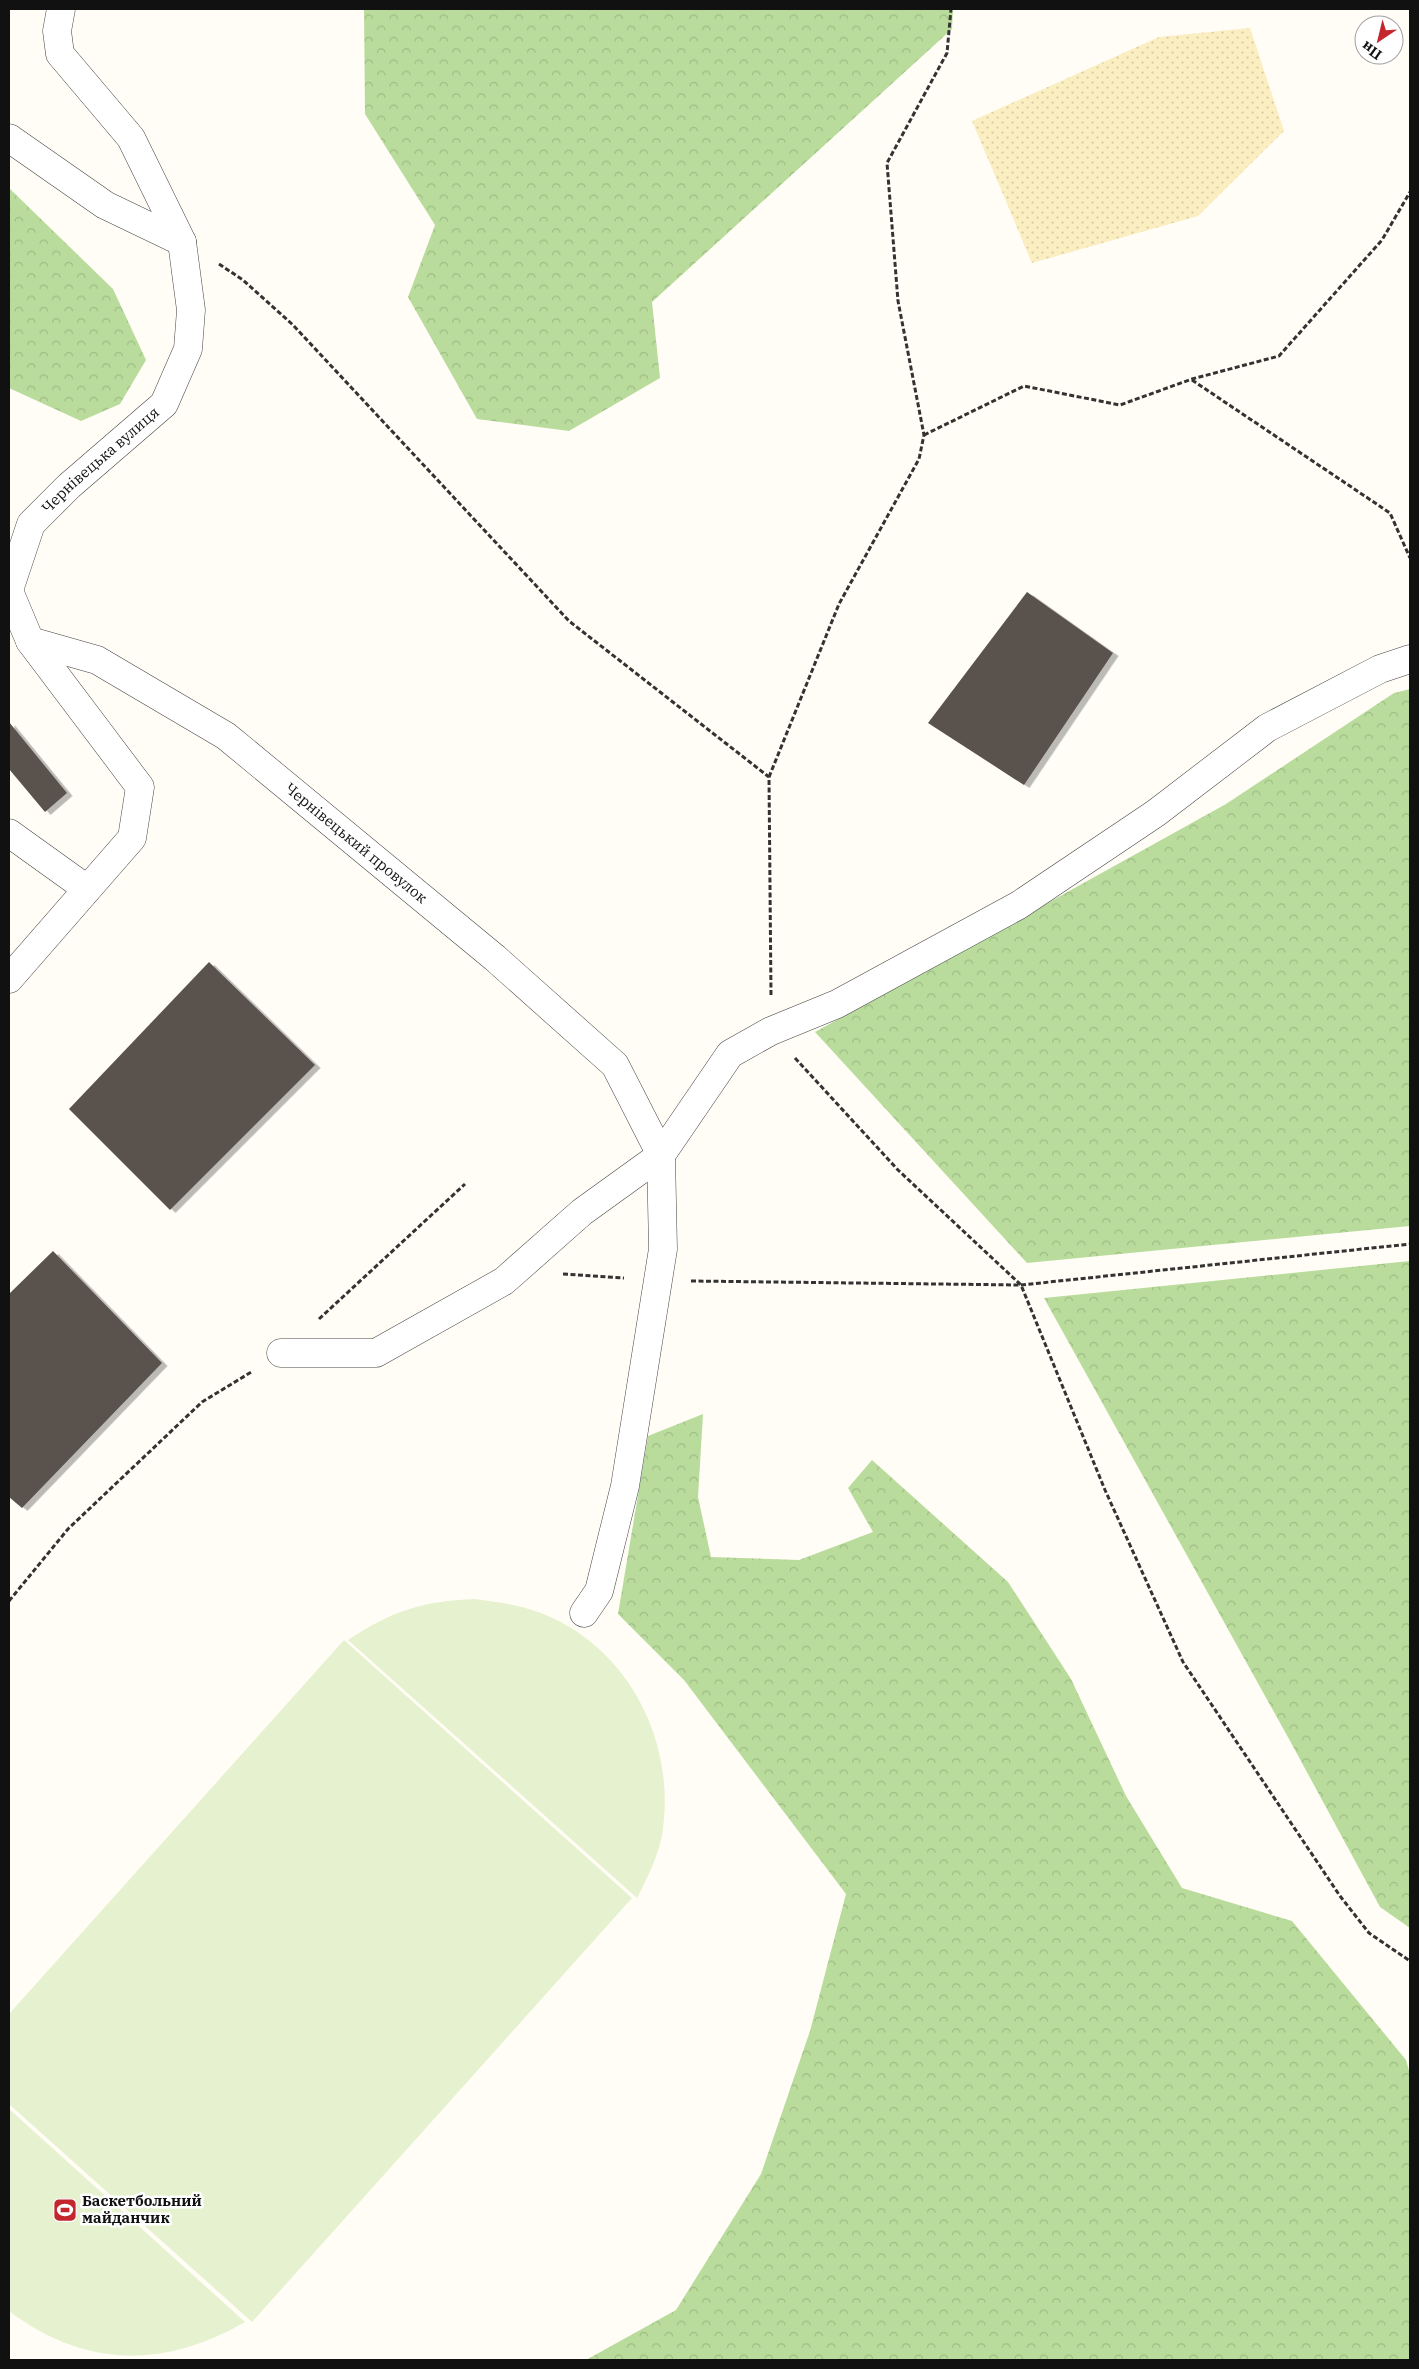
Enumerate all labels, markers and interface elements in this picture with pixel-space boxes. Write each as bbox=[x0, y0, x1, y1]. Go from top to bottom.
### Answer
north arrow bbox=[1354, 15, 1404, 65]
text: Пн bbox=[1358, 37, 1385, 64]
street label: Чернівецька вулиця bbox=[37, 402, 163, 517]
street label: Чернівецький провулок bbox=[281, 779, 431, 907]
place label: Баскетбольний майданчик bbox=[82, 2191, 202, 2227]
sports icon: Баскетбольний майданчик bbox=[52, 2197, 78, 2223]

